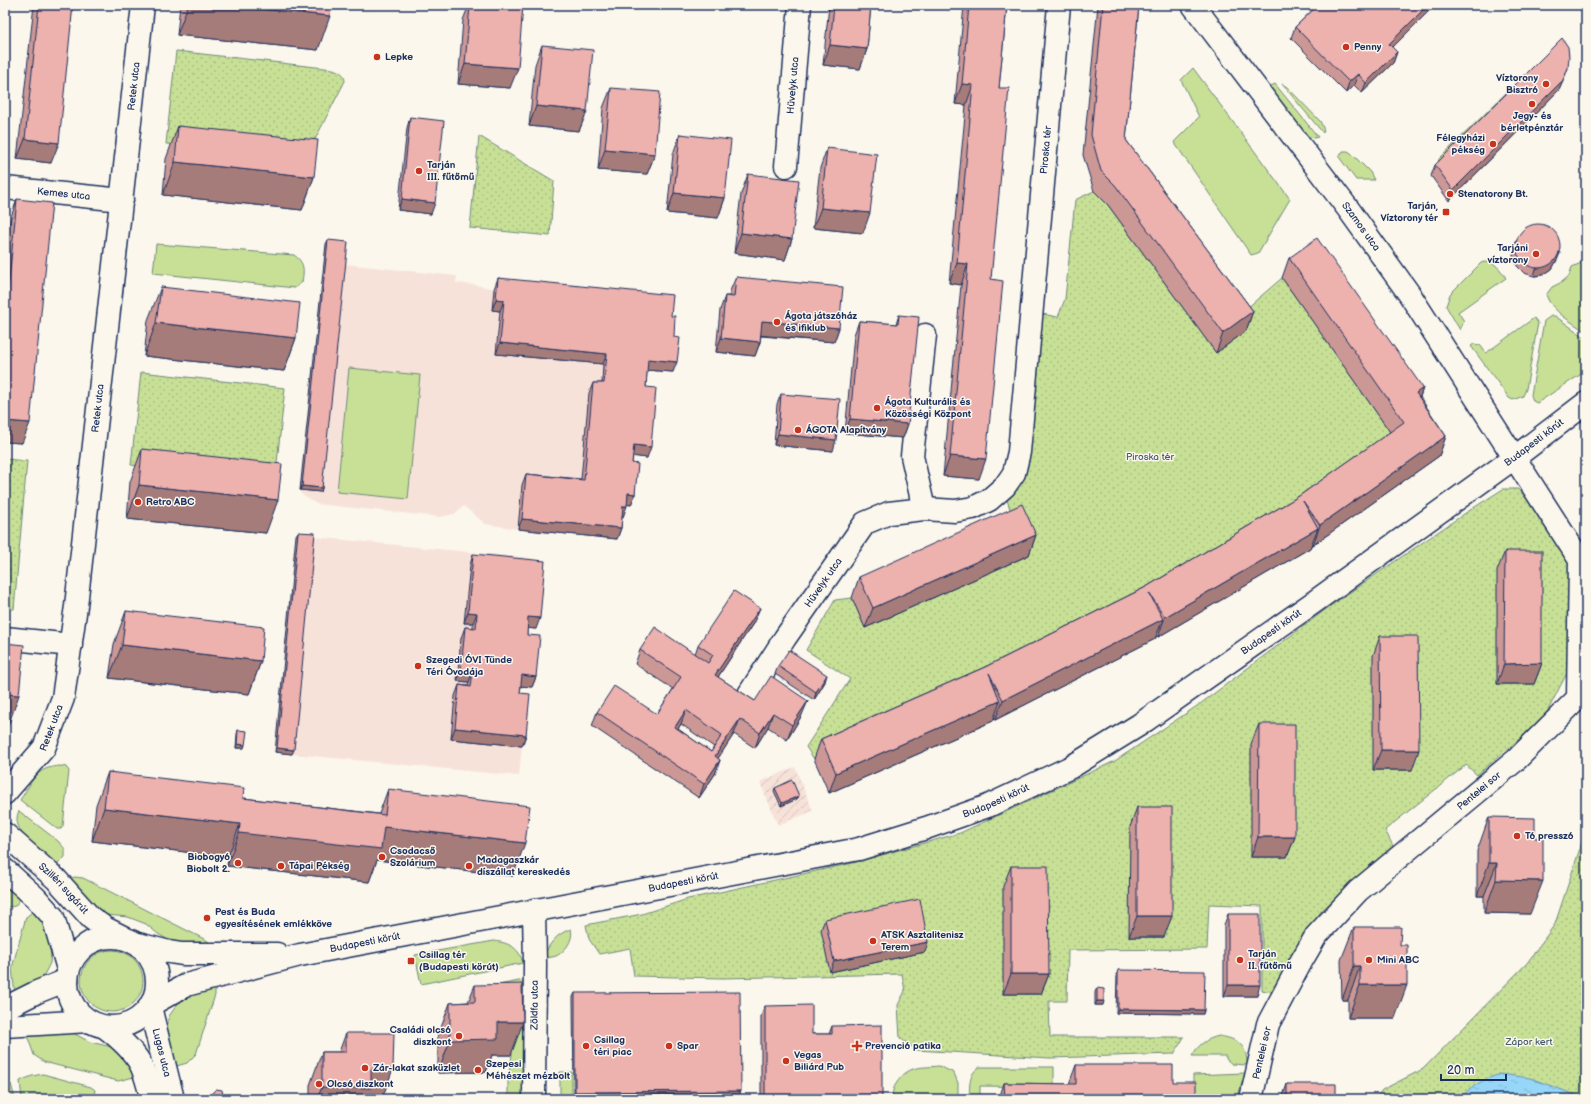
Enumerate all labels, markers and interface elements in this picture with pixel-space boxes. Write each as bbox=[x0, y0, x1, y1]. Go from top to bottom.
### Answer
place label: Penny bbox=[1354, 41, 1382, 53]
marker: Penny bbox=[1341, 42, 1351, 52]
place label: Lepke bbox=[385, 51, 413, 63]
marker: Lepke bbox=[372, 52, 382, 62]
street label: Hüvelyk utca bbox=[785, 56, 802, 114]
street label: Retek utca bbox=[125, 61, 143, 111]
place label: Víztorony Bisztró bbox=[1496, 72, 1538, 96]
marker: Víztorony Bisztró bbox=[1541, 79, 1551, 89]
marker: Jegy- és bérletpénztár bbox=[1527, 99, 1537, 109]
place label: Jegy- és bérletpénztár bbox=[1501, 110, 1564, 134]
street label: Piroska tér bbox=[1038, 125, 1054, 175]
place label: Félegyházi pékség bbox=[1436, 132, 1485, 156]
marker: Félegyházi pékség bbox=[1488, 139, 1498, 149]
place label: Tarján III. fűtőmű bbox=[427, 159, 475, 183]
marker: Tarján III. fűtőmű bbox=[414, 166, 424, 176]
street label: Kemes utca bbox=[36, 185, 91, 203]
place label: Stenatorony Bt. bbox=[1458, 188, 1528, 200]
marker: Stenatorony Bt. bbox=[1445, 189, 1455, 199]
street label: Szamos utca bbox=[1339, 200, 1383, 254]
place label: Tarján, Víztorony tér bbox=[1380, 200, 1439, 224]
marker: Tarján, Víztorony tér bbox=[1441, 207, 1451, 217]
place label: Tarjáni víztorony bbox=[1486, 242, 1528, 266]
marker: Tarjáni víztorony bbox=[1531, 249, 1541, 259]
place label: Ágota játszóház és ifiklub bbox=[784, 309, 857, 334]
marker: Ágota játszóház és ifiklub bbox=[772, 317, 782, 327]
street label: Retek utca bbox=[89, 383, 107, 433]
place label: Ágota Kulturális és Közösségi Központ bbox=[884, 395, 972, 420]
marker: Ágota Kulturális és Közösségi Központ bbox=[872, 403, 882, 413]
street label: Budapesti körút bbox=[1502, 416, 1566, 469]
place label: ÁGOTA Alapítvány bbox=[805, 423, 887, 436]
marker: ÁGOTA Alapítvány bbox=[793, 425, 803, 435]
park label: Piroska tér bbox=[1126, 451, 1174, 463]
place label: Retro ABC bbox=[146, 496, 194, 508]
marker: Retro ABC bbox=[133, 497, 143, 507]
street label: Hüvelyk utca bbox=[802, 555, 845, 610]
street label: Budapesti körút bbox=[1239, 607, 1304, 658]
place label: Szegedi ÓVI Tünde Téri Óvodája bbox=[426, 653, 512, 678]
marker: Szegedi ÓVI Tünde Téri Óvodája bbox=[413, 661, 423, 671]
street label: Retek utca bbox=[37, 703, 66, 753]
street label: Pentelei sor bbox=[1455, 769, 1504, 813]
street label: Budapesti körút bbox=[961, 782, 1031, 820]
place label: Tó presszó bbox=[1525, 830, 1574, 842]
marker: Tó presszó bbox=[1512, 831, 1522, 841]
place label: Csodacső Szolárium bbox=[390, 845, 436, 869]
place label: Biobogyó Biobolt 2. bbox=[186, 851, 230, 875]
marker: Csodacső Szolárium bbox=[377, 852, 387, 862]
place label: Madagaszkár díszállat kereskedés bbox=[477, 854, 570, 878]
marker: Biobogyó Biobolt 2. bbox=[233, 858, 243, 868]
street label: Szilléri sugárút bbox=[36, 860, 91, 917]
place label: Tápai Pékség bbox=[289, 860, 350, 872]
marker: Tápai Pékség bbox=[276, 861, 286, 871]
marker: Madagaszkár díszállat kereskedés bbox=[464, 861, 474, 871]
street label: Budapesti körút bbox=[647, 870, 719, 895]
place label: Pest és Buda egyesítésének emlékköve bbox=[215, 906, 332, 930]
marker: Pest és Buda egyesítésének emlékköve bbox=[202, 913, 212, 923]
place label: ATSK Asztalitenisz Terem bbox=[880, 929, 964, 953]
street label: Budapesti körút bbox=[329, 930, 401, 955]
marker: ATSK Asztalitenisz Terem bbox=[868, 936, 878, 946]
place label: Tarján II. fűtőmű bbox=[1248, 948, 1292, 972]
place label: Csillag tér (Budapesti körút) bbox=[419, 949, 499, 973]
place label: Mini ABC bbox=[1377, 954, 1419, 966]
marker: Tarján II. fűtőmű bbox=[1235, 955, 1245, 965]
marker: Mini ABC bbox=[1364, 955, 1374, 965]
marker: Csillag tér (Budapesti körút) bbox=[406, 956, 416, 966]
street label: Zöldfa utca bbox=[529, 980, 541, 1031]
place label: Családi olcsó diszkont bbox=[390, 1024, 452, 1048]
street label: Pentelei sor bbox=[1250, 1025, 1274, 1080]
street label: Lugas utca bbox=[150, 1027, 173, 1079]
marker: Családi olcsó diszkont bbox=[454, 1031, 464, 1041]
place label: Csillag téri piac bbox=[593, 1034, 632, 1058]
park label: Zápor kert bbox=[1504, 1036, 1553, 1048]
place label: Spar bbox=[677, 1040, 700, 1052]
place label: Prevenció patika bbox=[865, 1040, 941, 1052]
marker: Csillag téri piac bbox=[581, 1041, 591, 1051]
marker: Spar bbox=[664, 1041, 674, 1051]
marker: Prevenció patika bbox=[852, 1041, 862, 1051]
place label: Vegas Biliárd Pub bbox=[794, 1049, 844, 1073]
marker: Vegas Biliárd Pub bbox=[781, 1056, 791, 1066]
scale bar bbox=[1441, 1056, 1506, 1082]
place label: Szepesi Méhészet mézbolt bbox=[486, 1058, 571, 1082]
place label: Zár-lakat szaküzlet bbox=[373, 1062, 461, 1074]
marker: Zár-lakat szaküzlet bbox=[360, 1063, 370, 1073]
text: 20 m bbox=[1447, 1063, 1474, 1078]
marker: Szepesi Méhészet mézbolt bbox=[473, 1065, 483, 1075]
place label: Olcsó diszkont bbox=[327, 1078, 394, 1090]
marker: Olcsó diszkont bbox=[314, 1079, 324, 1089]

